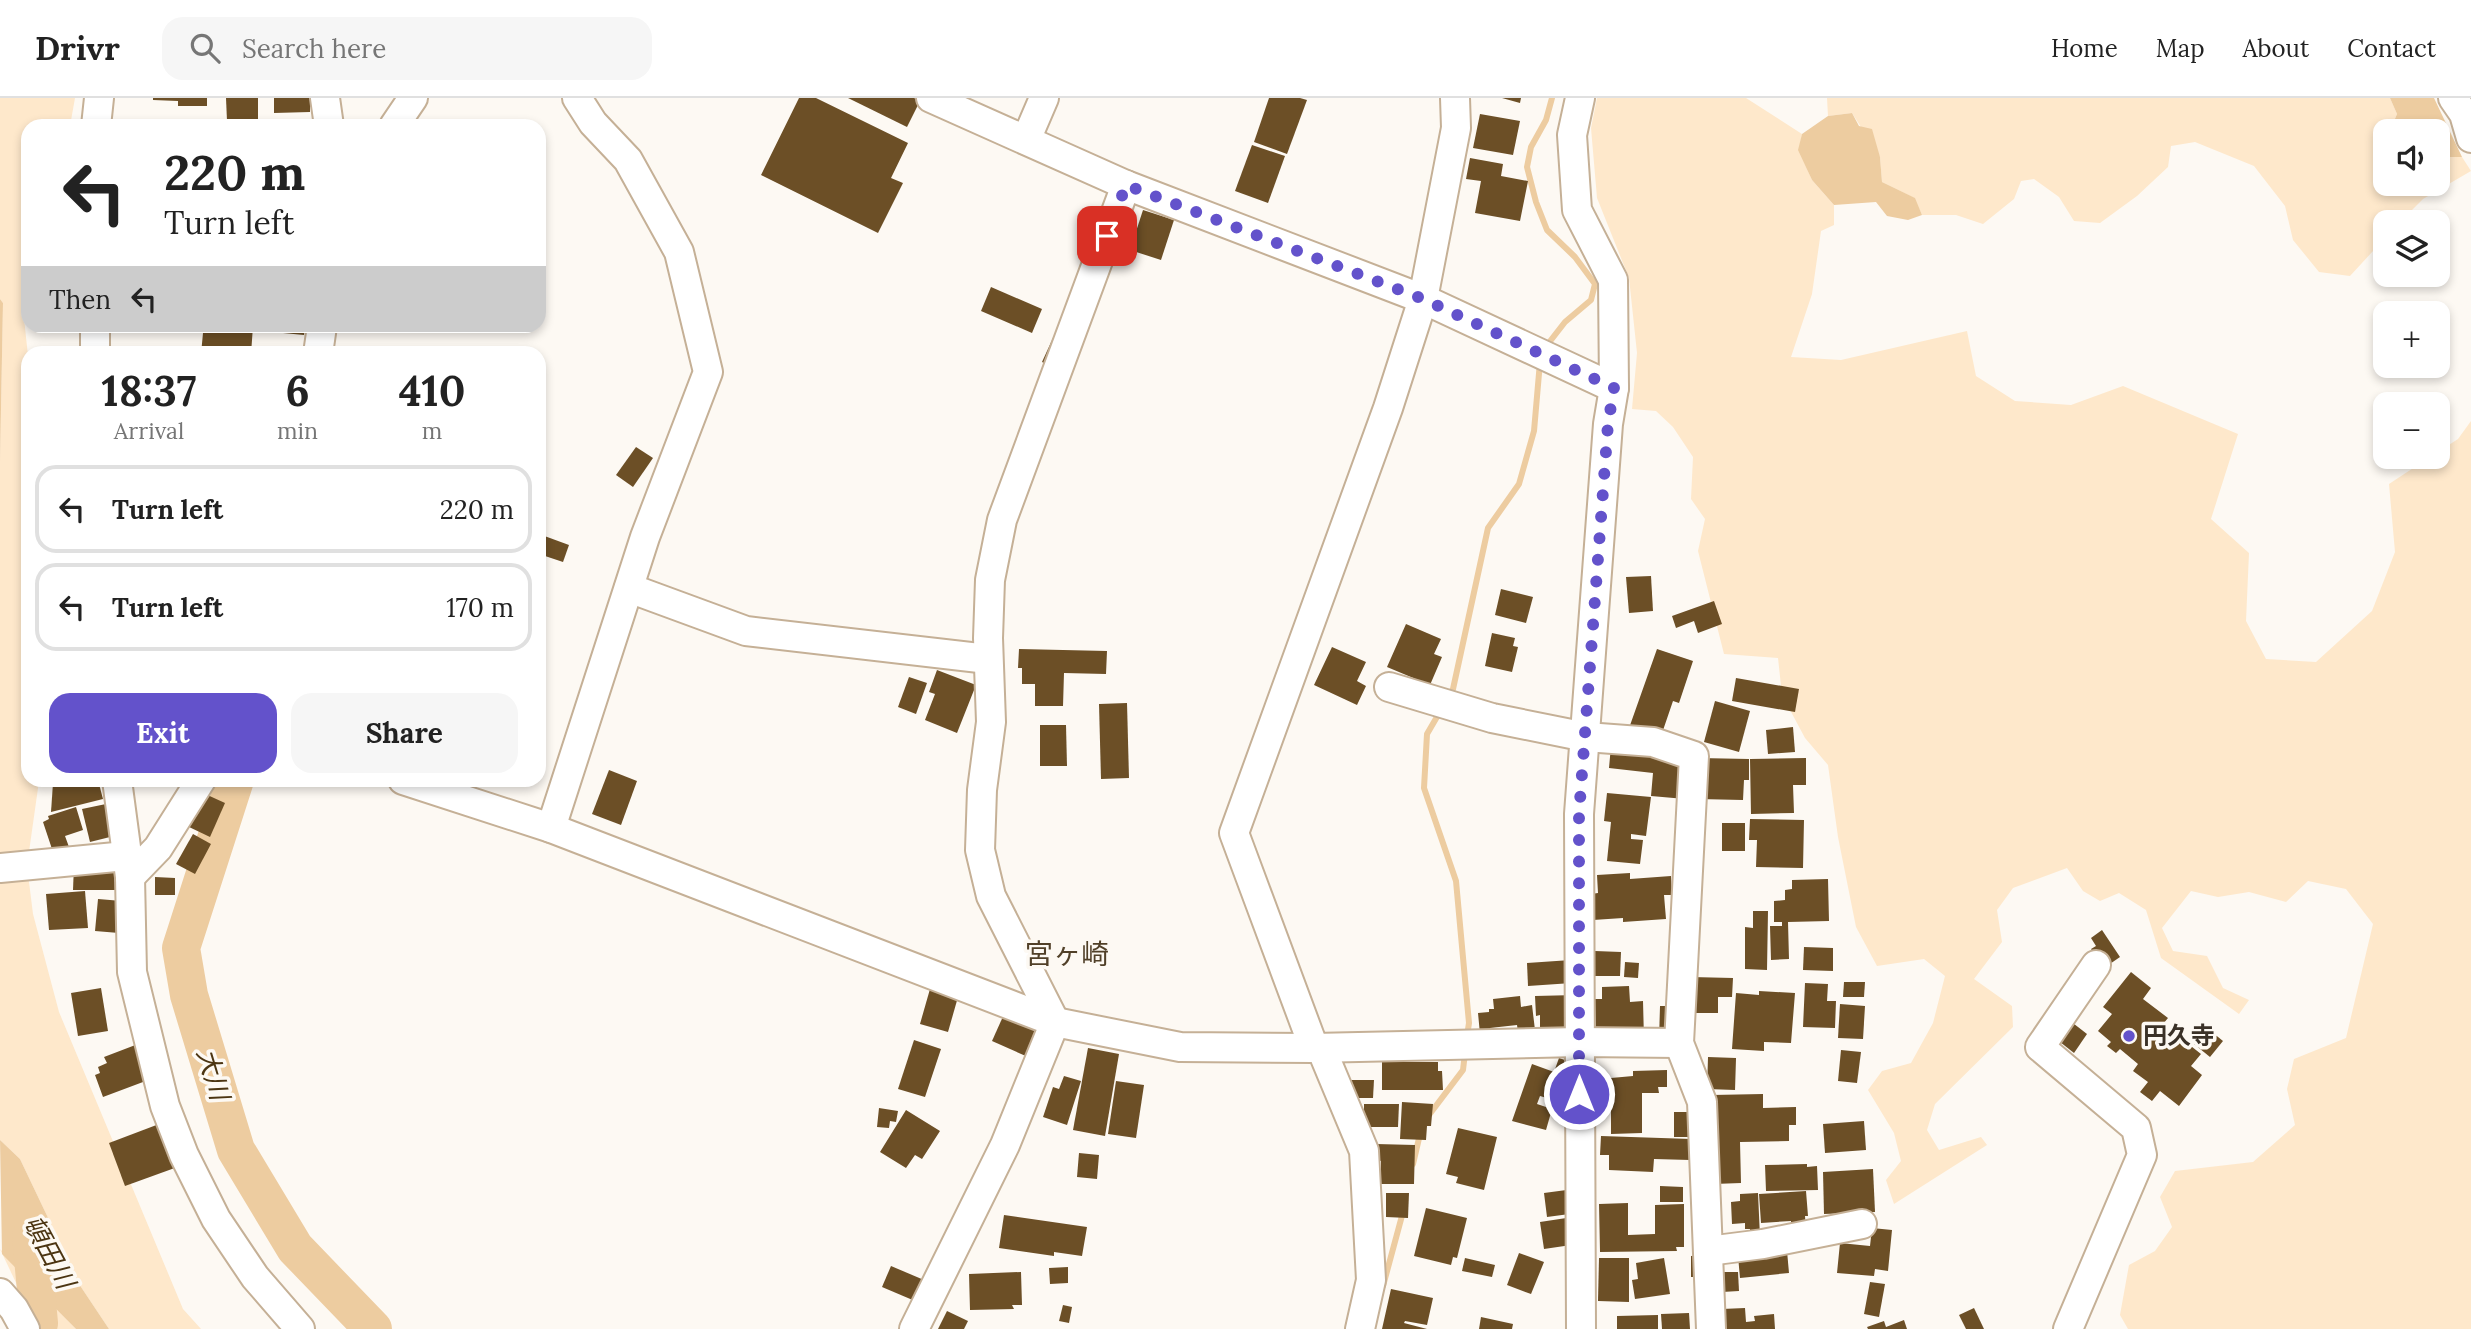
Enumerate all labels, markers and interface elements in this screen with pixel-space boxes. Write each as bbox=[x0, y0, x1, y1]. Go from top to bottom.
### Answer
search box bbox=[162, 17, 652, 80]
text: Drivr bbox=[35, 27, 120, 69]
icon: search bbox=[186, 29, 224, 67]
text: Search here bbox=[242, 32, 386, 65]
text: Home bbox=[2051, 33, 2118, 64]
text: Map bbox=[2156, 33, 2205, 64]
text: About bbox=[2243, 33, 2309, 64]
text: Contact bbox=[2347, 33, 2436, 64]
map controls bbox=[2373, 119, 2450, 469]
button: sound bbox=[2373, 119, 2450, 196]
text: 220 m bbox=[164, 141, 305, 203]
icon: left bbox=[49, 147, 140, 238]
text: Turn left bbox=[164, 202, 294, 243]
pin bbox=[1077, 206, 1137, 266]
button: layers bbox=[2373, 210, 2450, 287]
icon: arrive bbox=[1088, 217, 1126, 255]
icon: left bbox=[125, 280, 163, 318]
text: Then bbox=[49, 283, 111, 316]
button: + bbox=[2373, 301, 2450, 378]
text: 18:37 bbox=[102, 364, 196, 418]
text: 6 bbox=[285, 364, 310, 418]
text: 410 bbox=[399, 364, 465, 418]
button: − bbox=[2373, 392, 2450, 469]
text: Arrival bbox=[114, 416, 184, 445]
text: min bbox=[277, 416, 318, 445]
text: m bbox=[422, 416, 442, 445]
icon: left bbox=[53, 490, 91, 528]
text: Turn left bbox=[112, 493, 223, 526]
text: 220 m bbox=[440, 493, 514, 526]
icon: left bbox=[53, 588, 91, 626]
text: Turn left bbox=[112, 591, 223, 624]
text: 170 m bbox=[446, 591, 514, 624]
button: Exit bbox=[49, 693, 277, 773]
button: Share bbox=[291, 693, 518, 773]
district label: 宮ヶ崎 bbox=[1025, 936, 1109, 972]
place label: 円久寺 bbox=[2143, 1020, 2215, 1051]
marker: 円久寺 bbox=[2121, 1028, 2137, 1044]
water label: 大川 bbox=[190, 1044, 238, 1106]
position arrow bbox=[1542, 1057, 1616, 1131]
water label: 頓田川 bbox=[17, 1210, 84, 1297]

